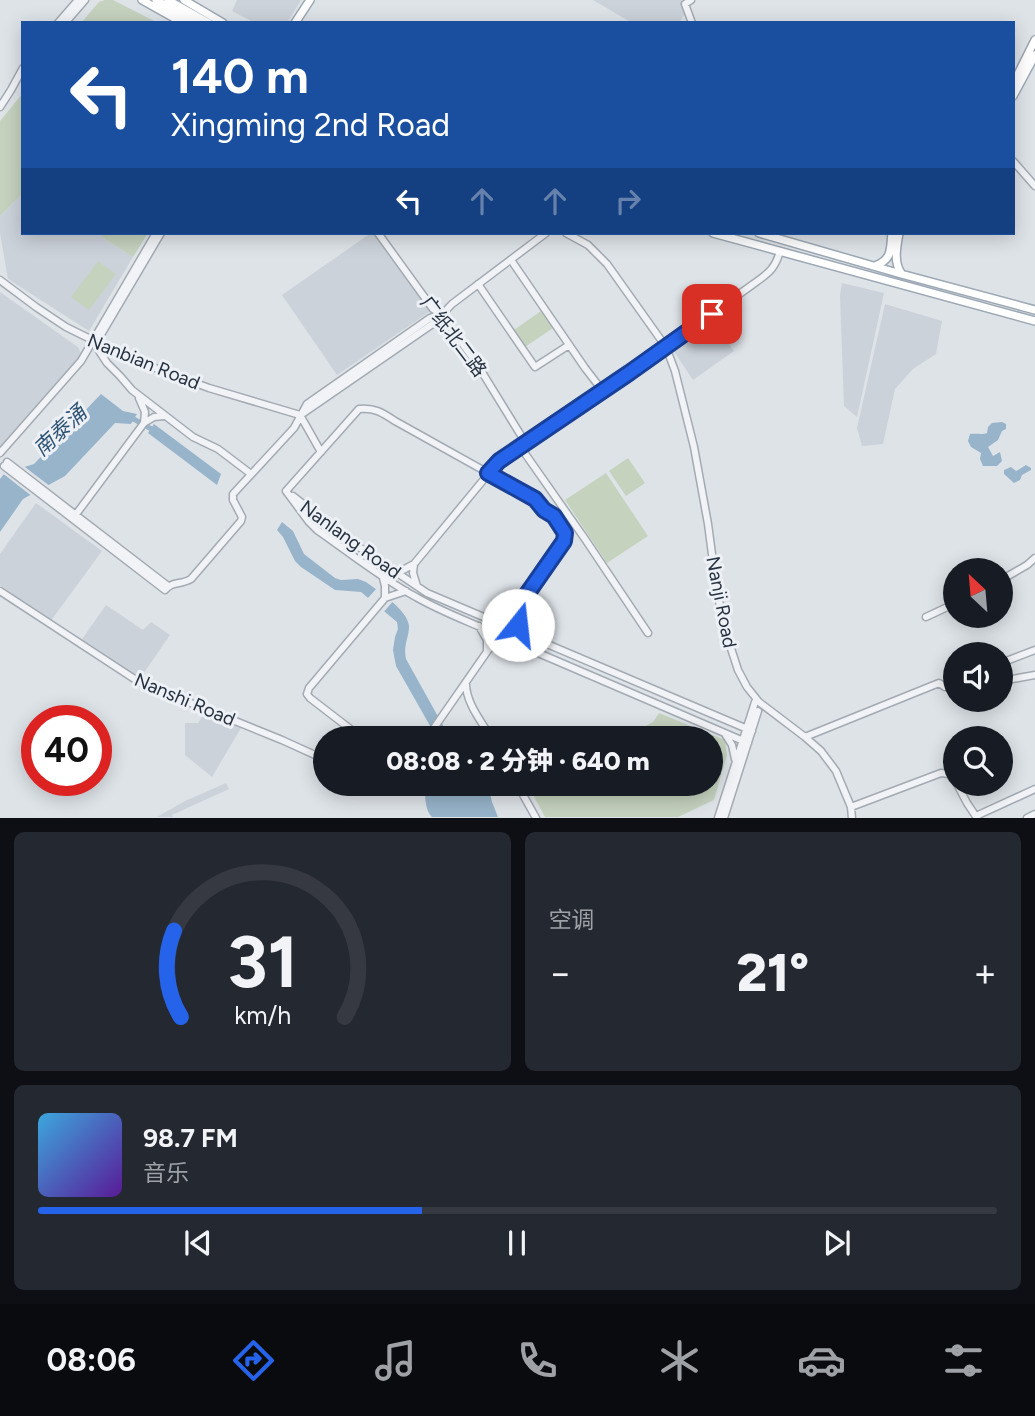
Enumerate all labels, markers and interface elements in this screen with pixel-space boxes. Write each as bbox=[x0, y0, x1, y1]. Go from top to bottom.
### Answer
text: 140 m bbox=[171, 46, 309, 105]
icon: left bbox=[56, 49, 147, 140]
text: Xingming 2nd Road bbox=[171, 106, 450, 144]
icon: left bbox=[390, 182, 428, 220]
icon: ahead bbox=[463, 182, 501, 220]
icon: ahead bbox=[536, 182, 574, 220]
icon: right bbox=[609, 182, 647, 220]
pin bbox=[682, 284, 742, 344]
street label: 广纸北二路 bbox=[416, 291, 491, 381]
icon: arrive bbox=[693, 295, 731, 333]
street label: Nanbian Road bbox=[84, 328, 203, 394]
water label: 南泰涌 bbox=[28, 399, 93, 461]
street label: Nanlang Road bbox=[296, 495, 406, 584]
street label: Nanji Road bbox=[701, 554, 742, 650]
north arrow bbox=[943, 558, 1013, 628]
map controls bbox=[943, 558, 1013, 796]
position arrow bbox=[481, 588, 555, 662]
button: sound bbox=[943, 642, 1013, 712]
street label: Nanshi Road bbox=[131, 668, 239, 731]
speed limit sign: 40 bbox=[21, 705, 112, 796]
button: search bbox=[943, 726, 1013, 796]
text: 08:08 · 2 分钟 · 640 m bbox=[386, 745, 650, 777]
text: 空调 bbox=[549, 906, 595, 934]
text: 31 bbox=[227, 919, 298, 1006]
text: 21° bbox=[736, 942, 809, 1004]
text: − bbox=[549, 950, 572, 996]
text: + bbox=[973, 950, 997, 996]
text: km/h bbox=[234, 1000, 291, 1030]
text: 98.7 FM bbox=[143, 1122, 238, 1154]
text: 音乐 bbox=[143, 1159, 189, 1187]
icon: previous bbox=[179, 1224, 217, 1262]
icon: pause bbox=[498, 1224, 536, 1262]
icon: next bbox=[818, 1224, 856, 1262]
icon: directions bbox=[229, 1336, 278, 1385]
icon: music bbox=[371, 1336, 420, 1385]
icon: phone bbox=[513, 1336, 562, 1385]
icon: climate bbox=[655, 1336, 704, 1385]
icon: car bbox=[797, 1336, 846, 1385]
icon: filters bbox=[939, 1336, 988, 1385]
text: 08:06 bbox=[47, 1341, 136, 1379]

